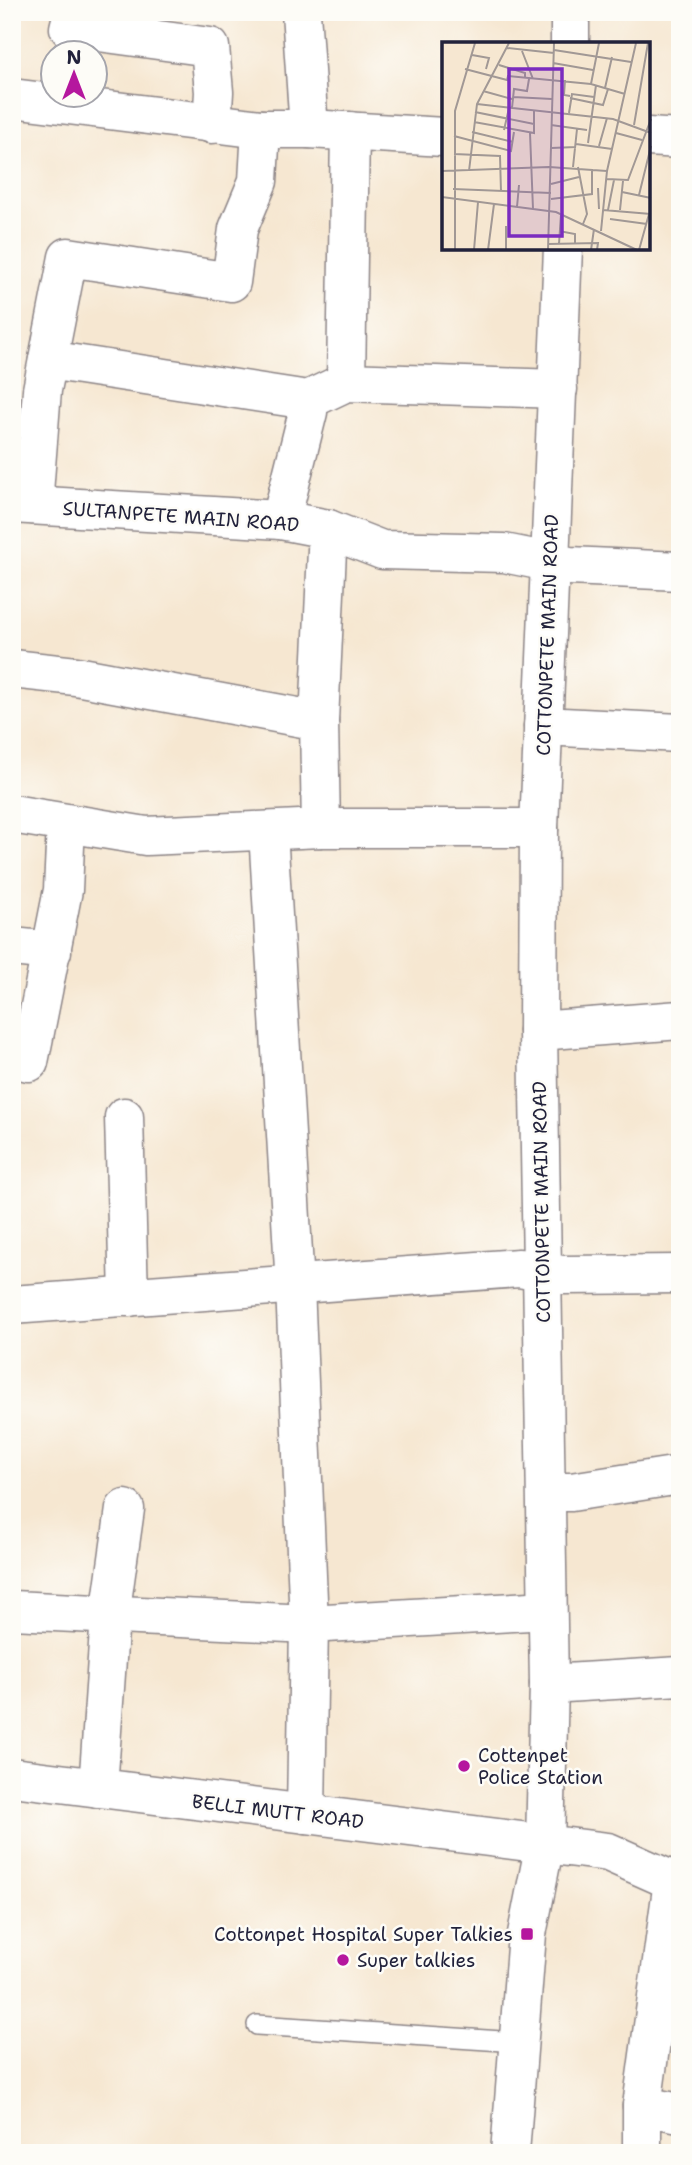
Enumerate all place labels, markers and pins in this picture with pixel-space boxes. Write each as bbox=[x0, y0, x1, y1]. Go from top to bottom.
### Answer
place label: Cottenpet Police Station bbox=[478, 1743, 603, 1790]
marker: Cottenpet Police Station bbox=[456, 1758, 472, 1774]
place label: Cottonpet Hospital Super Talkies bbox=[214, 1922, 513, 1947]
marker: Cottonpet Hospital Super Talkies bbox=[519, 1926, 535, 1942]
place label: Super talkies bbox=[357, 1948, 475, 1973]
marker: Super talkies bbox=[335, 1952, 351, 1968]

